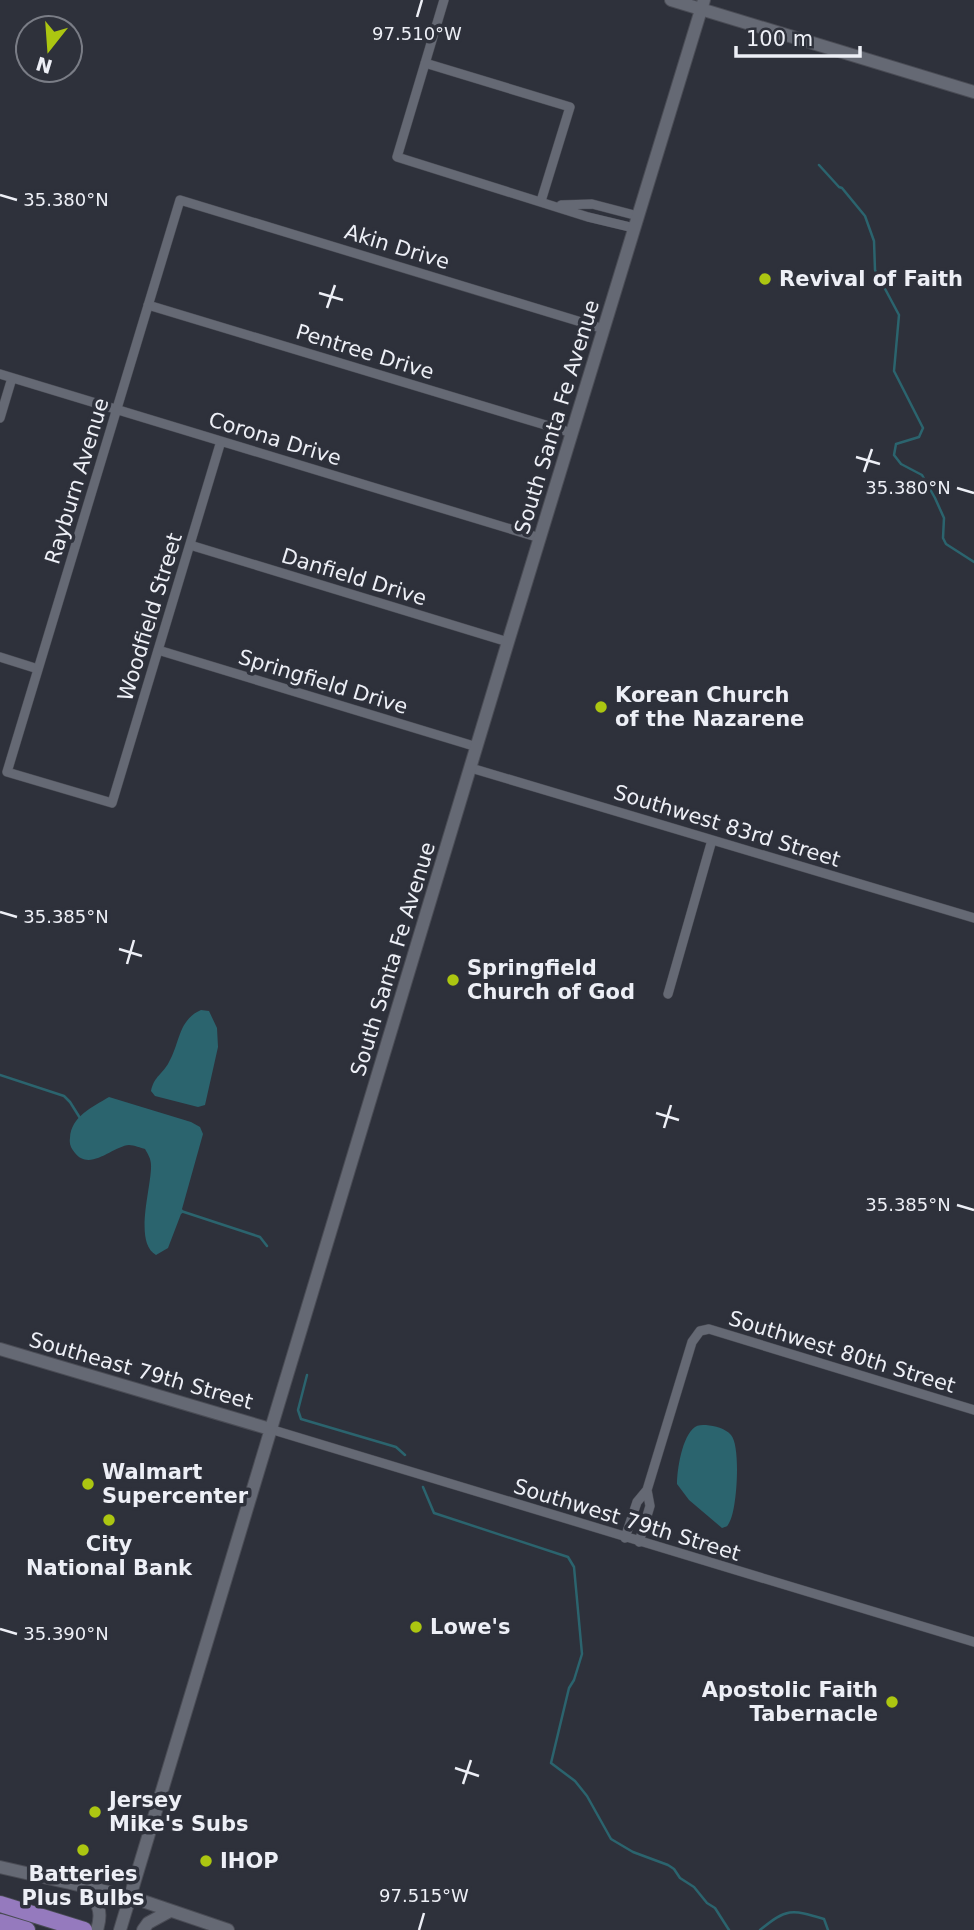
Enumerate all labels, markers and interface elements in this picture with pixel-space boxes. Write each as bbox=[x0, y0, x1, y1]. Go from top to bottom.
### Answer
north arrow bbox=[14, 14, 84, 84]
scale bar bbox=[736, 14, 860, 58]
text: 97.510°W bbox=[372, 23, 462, 44]
text: 100 m bbox=[746, 27, 813, 51]
text: N bbox=[33, 52, 55, 78]
text: 35.380°N bbox=[23, 189, 109, 210]
street label: Akin Drive bbox=[342, 220, 452, 274]
place label: Revival of Faith bbox=[779, 267, 963, 291]
marker: Revival of Faith bbox=[757, 271, 773, 287]
street label: South Santa Fe Avenue bbox=[510, 297, 604, 537]
street label: Pentree Drive bbox=[293, 320, 437, 384]
street label: Rayburn Avenue bbox=[40, 395, 114, 567]
street label: Corona Drive bbox=[206, 407, 344, 471]
text: 35.380°N bbox=[865, 477, 951, 498]
street label: Woodfield Street bbox=[113, 530, 187, 704]
street label: Danfield Drive bbox=[279, 544, 429, 610]
street label: Springfield Drive bbox=[235, 645, 411, 719]
place label: Korean Church of the Nazarene bbox=[615, 683, 804, 731]
marker: Korean Church of the Nazarene bbox=[593, 699, 609, 715]
street label: Southwest 83rd Street bbox=[611, 780, 843, 872]
street label: South Santa Fe Avenue bbox=[346, 839, 440, 1079]
text: 35.385°N bbox=[23, 906, 109, 927]
place label: Springfield Church of God bbox=[467, 956, 635, 1004]
marker: Springfield Church of God bbox=[445, 972, 461, 988]
text: 35.385°N bbox=[865, 1194, 951, 1215]
street label: Southwest 80th Street bbox=[726, 1306, 958, 1398]
street label: Southeast 79th Street bbox=[26, 1328, 256, 1414]
place label: Walmart Supercenter bbox=[102, 1460, 249, 1508]
street label: Southwest 79th Street bbox=[511, 1474, 743, 1566]
marker: Walmart Supercenter bbox=[80, 1476, 96, 1492]
marker: City National Bank bbox=[101, 1512, 117, 1528]
place label: City National Bank bbox=[26, 1532, 193, 1580]
place label: Lowe's bbox=[430, 1615, 510, 1639]
marker: Lowe's bbox=[408, 1619, 424, 1635]
text: 35.390°N bbox=[23, 1623, 109, 1644]
place label: Apostolic Faith Tabernacle bbox=[702, 1678, 878, 1726]
marker: Apostolic Faith Tabernacle bbox=[884, 1694, 900, 1710]
place label: Jersey Mike's Subs bbox=[107, 1788, 249, 1836]
marker: Jersey Mike's Subs bbox=[87, 1804, 103, 1820]
marker: Batteries Plus Bulbs bbox=[75, 1842, 91, 1858]
place label: IHOP bbox=[220, 1849, 279, 1873]
marker: IHOP bbox=[198, 1853, 214, 1869]
place label: Batteries Plus Bulbs bbox=[21, 1862, 145, 1910]
text: 97.515°W bbox=[379, 1885, 469, 1906]

